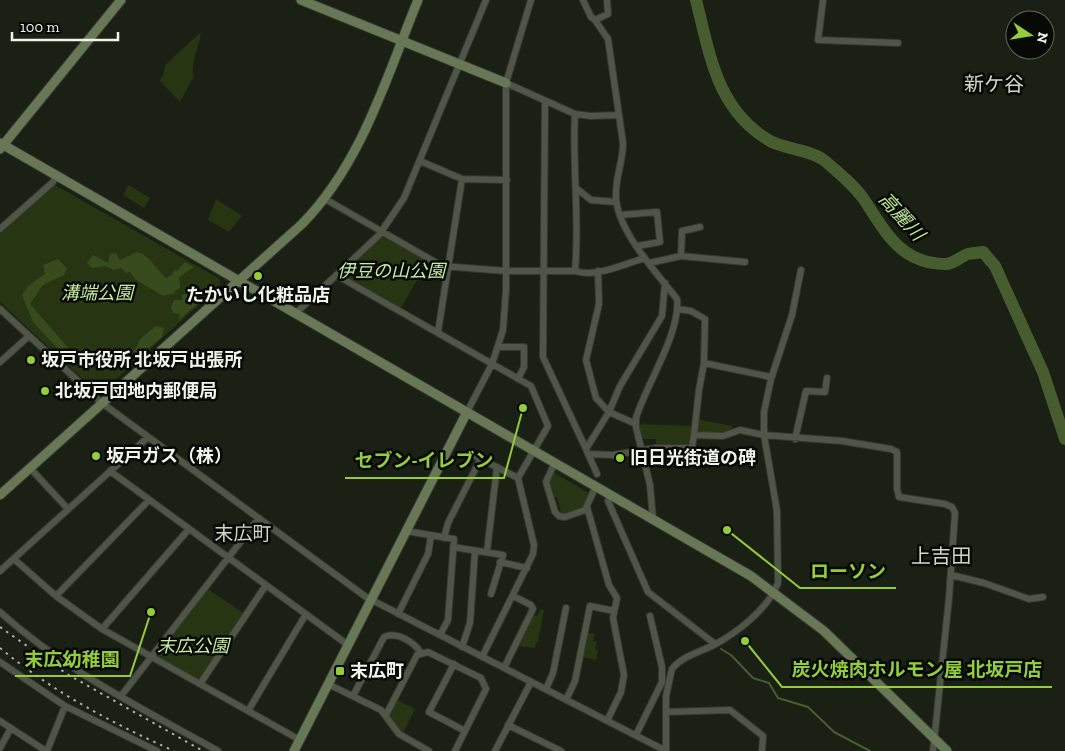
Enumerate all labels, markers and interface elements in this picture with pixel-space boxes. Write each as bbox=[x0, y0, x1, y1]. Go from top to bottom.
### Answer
scale bar bbox=[12, 10, 119, 42]
north arrow bbox=[1005, 10, 1055, 60]
text: 100 m bbox=[20, 18, 59, 36]
text: N bbox=[1033, 31, 1052, 45]
district label: 新ケ谷 bbox=[964, 72, 1024, 96]
water label: 高麗川 bbox=[874, 187, 931, 247]
park label: 伊豆の山公園 bbox=[337, 260, 448, 282]
marker: たかいし化粧品店 bbox=[252, 270, 264, 282]
park label: 溝端公園 bbox=[61, 282, 136, 304]
place label: たかいし化粧品店 bbox=[186, 284, 330, 306]
place label: 坂戸市役所 北坂戸出張所 bbox=[41, 349, 242, 371]
marker: 坂戸市役所 北坂戸出張所 bbox=[25, 354, 37, 366]
place label: 北坂戸団地内郵便局 bbox=[55, 380, 217, 402]
marker: 北坂戸団地内郵便局 bbox=[39, 385, 51, 397]
callout: セブン-イレブン bbox=[345, 444, 504, 478]
place label: 坂戸ガス（株） bbox=[106, 445, 232, 467]
place label: 旧日光街道の碑 bbox=[630, 447, 756, 469]
text: セブン-イレブン bbox=[354, 449, 494, 472]
marker: 坂戸ガス（株） bbox=[90, 450, 102, 462]
marker: 旧日光街道の碑 bbox=[614, 452, 626, 464]
district label: 末広町 bbox=[214, 522, 272, 545]
district label: 上吉田 bbox=[911, 544, 971, 568]
callout: ローソン bbox=[800, 554, 896, 588]
text: ローソン bbox=[810, 560, 886, 583]
park label: 末広公園 bbox=[157, 635, 232, 657]
callout: 末広幼稚園 bbox=[15, 642, 130, 676]
text: 末広幼稚園 bbox=[24, 648, 120, 671]
callout: 炭火焼肉ホルモン屋 北坂戸店 bbox=[782, 653, 1052, 687]
text: 炭火焼肉ホルモン屋 北坂戸店 bbox=[792, 658, 1042, 681]
place label: 末広町 bbox=[350, 660, 404, 682]
marker: 末広町 bbox=[334, 665, 346, 677]

